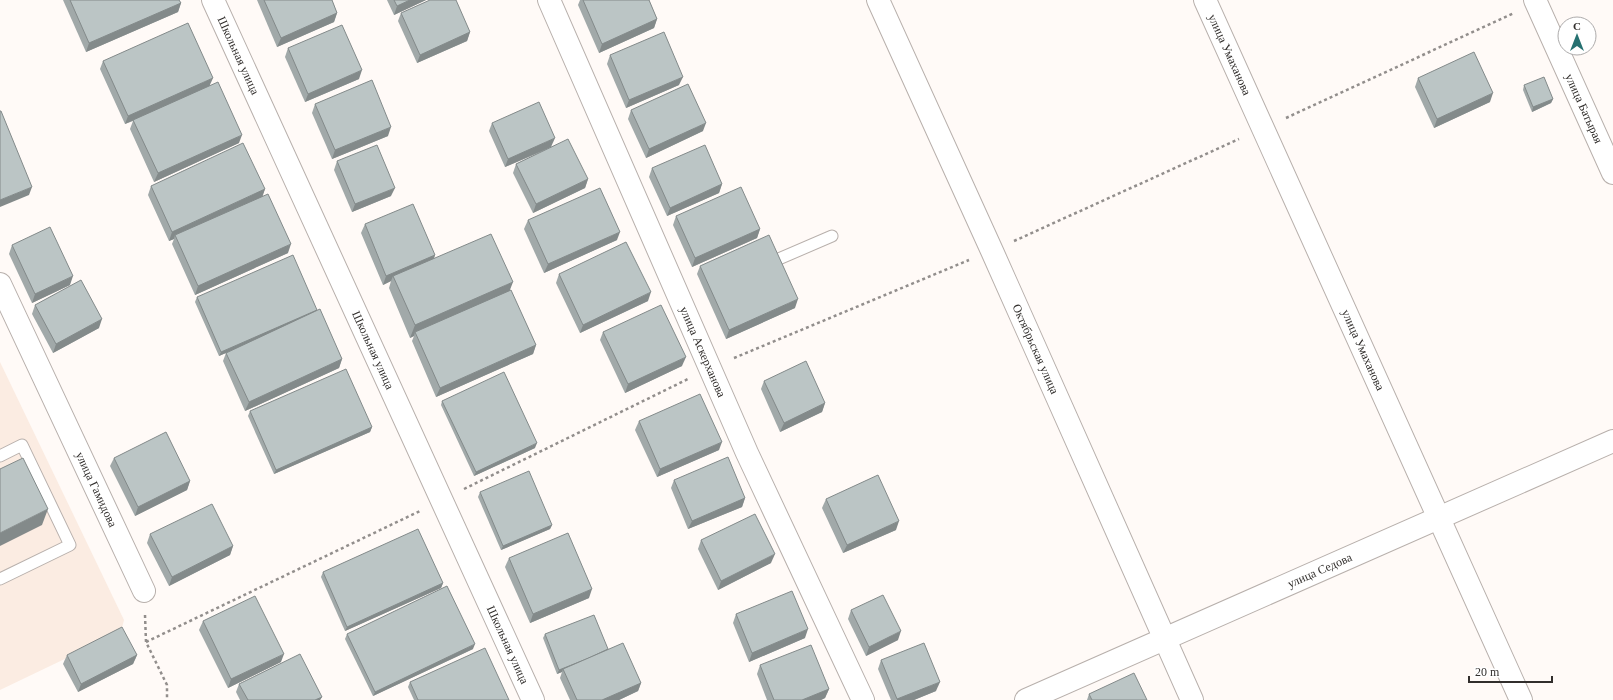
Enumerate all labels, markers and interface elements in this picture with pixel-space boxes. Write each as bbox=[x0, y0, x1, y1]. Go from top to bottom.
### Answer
street label: улица Умаханова bbox=[1205, 12, 1254, 98]
street label: Школьная улица bbox=[214, 14, 263, 97]
north arrow bbox=[1557, 16, 1597, 56]
text: С bbox=[1573, 20, 1581, 32]
street label: улица Батырая bbox=[1562, 72, 1606, 146]
street label: Октябрьская улица bbox=[1010, 302, 1062, 397]
street label: улица Аскерханова bbox=[677, 304, 729, 400]
street label: улица Умаханова bbox=[1339, 307, 1388, 393]
street label: Школьная улица bbox=[349, 309, 397, 392]
street label: улица Гамидова bbox=[73, 450, 120, 530]
street label: улица Седова bbox=[1285, 550, 1355, 591]
street label: Школьная улица bbox=[484, 603, 532, 687]
scale bar bbox=[1469, 658, 1552, 684]
text: 20 m bbox=[1475, 665, 1500, 679]

